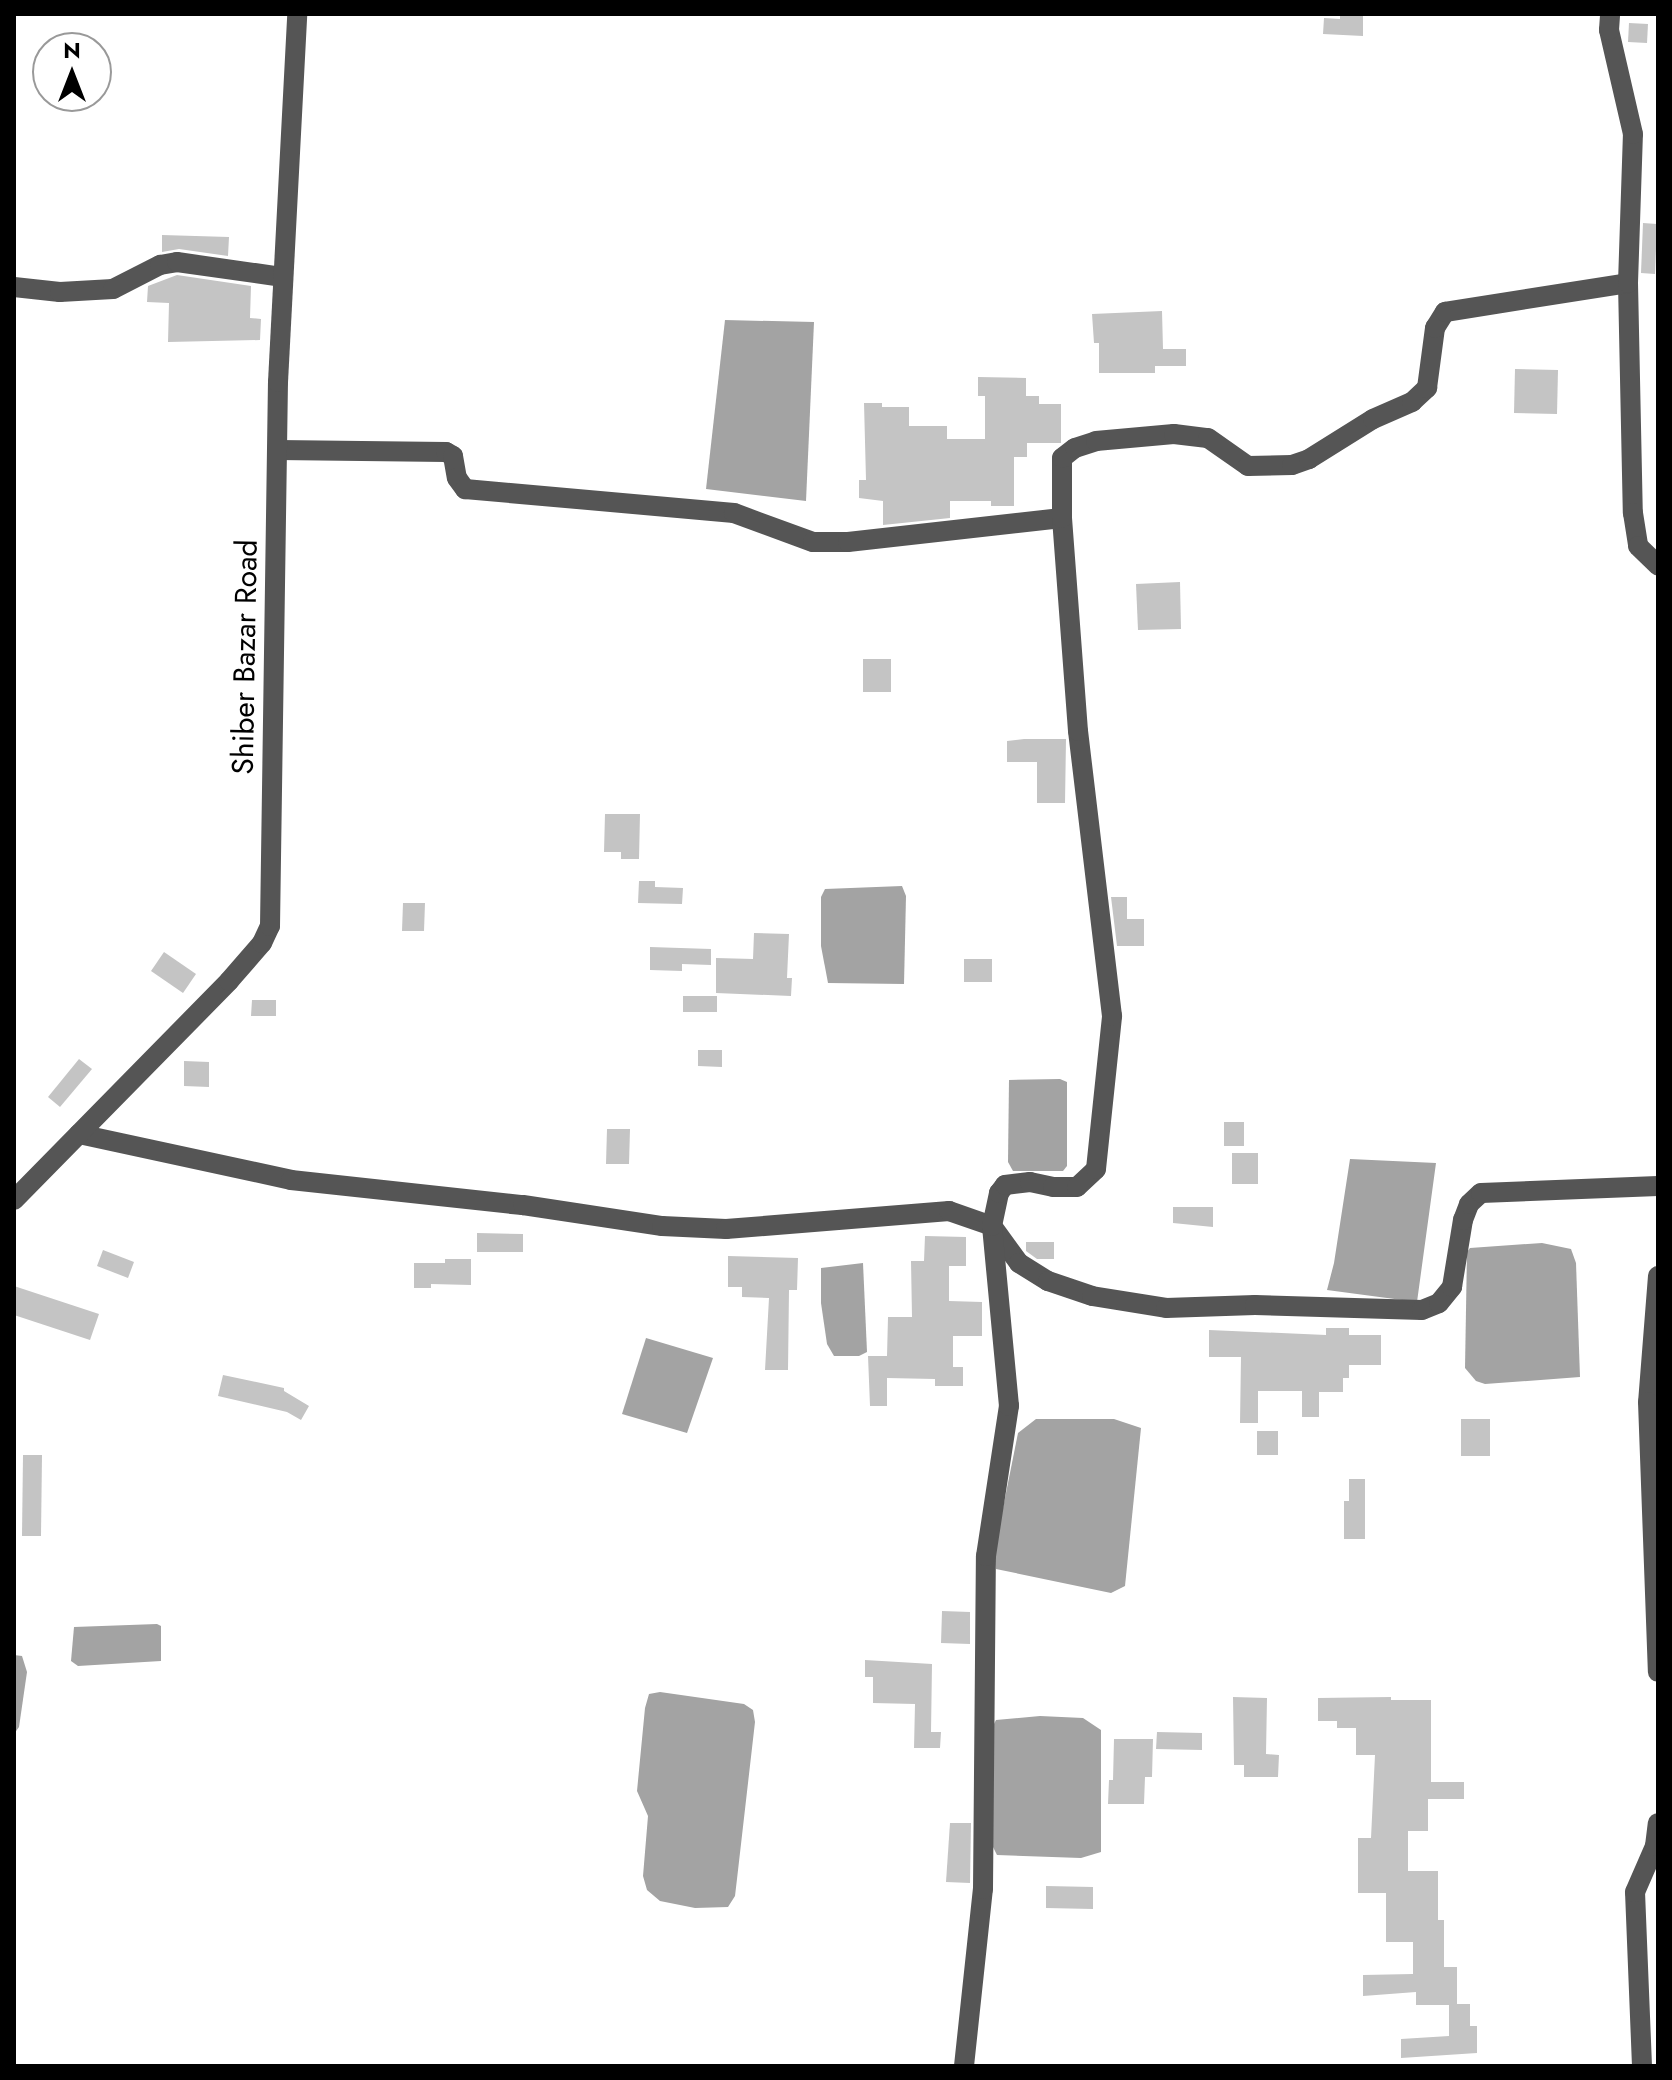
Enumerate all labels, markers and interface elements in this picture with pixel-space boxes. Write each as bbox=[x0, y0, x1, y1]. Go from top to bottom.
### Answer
north arrow bbox=[32, 32, 112, 112]
text: N bbox=[63, 34, 81, 66]
street label: Shiber Bazar Road bbox=[225, 539, 265, 775]

